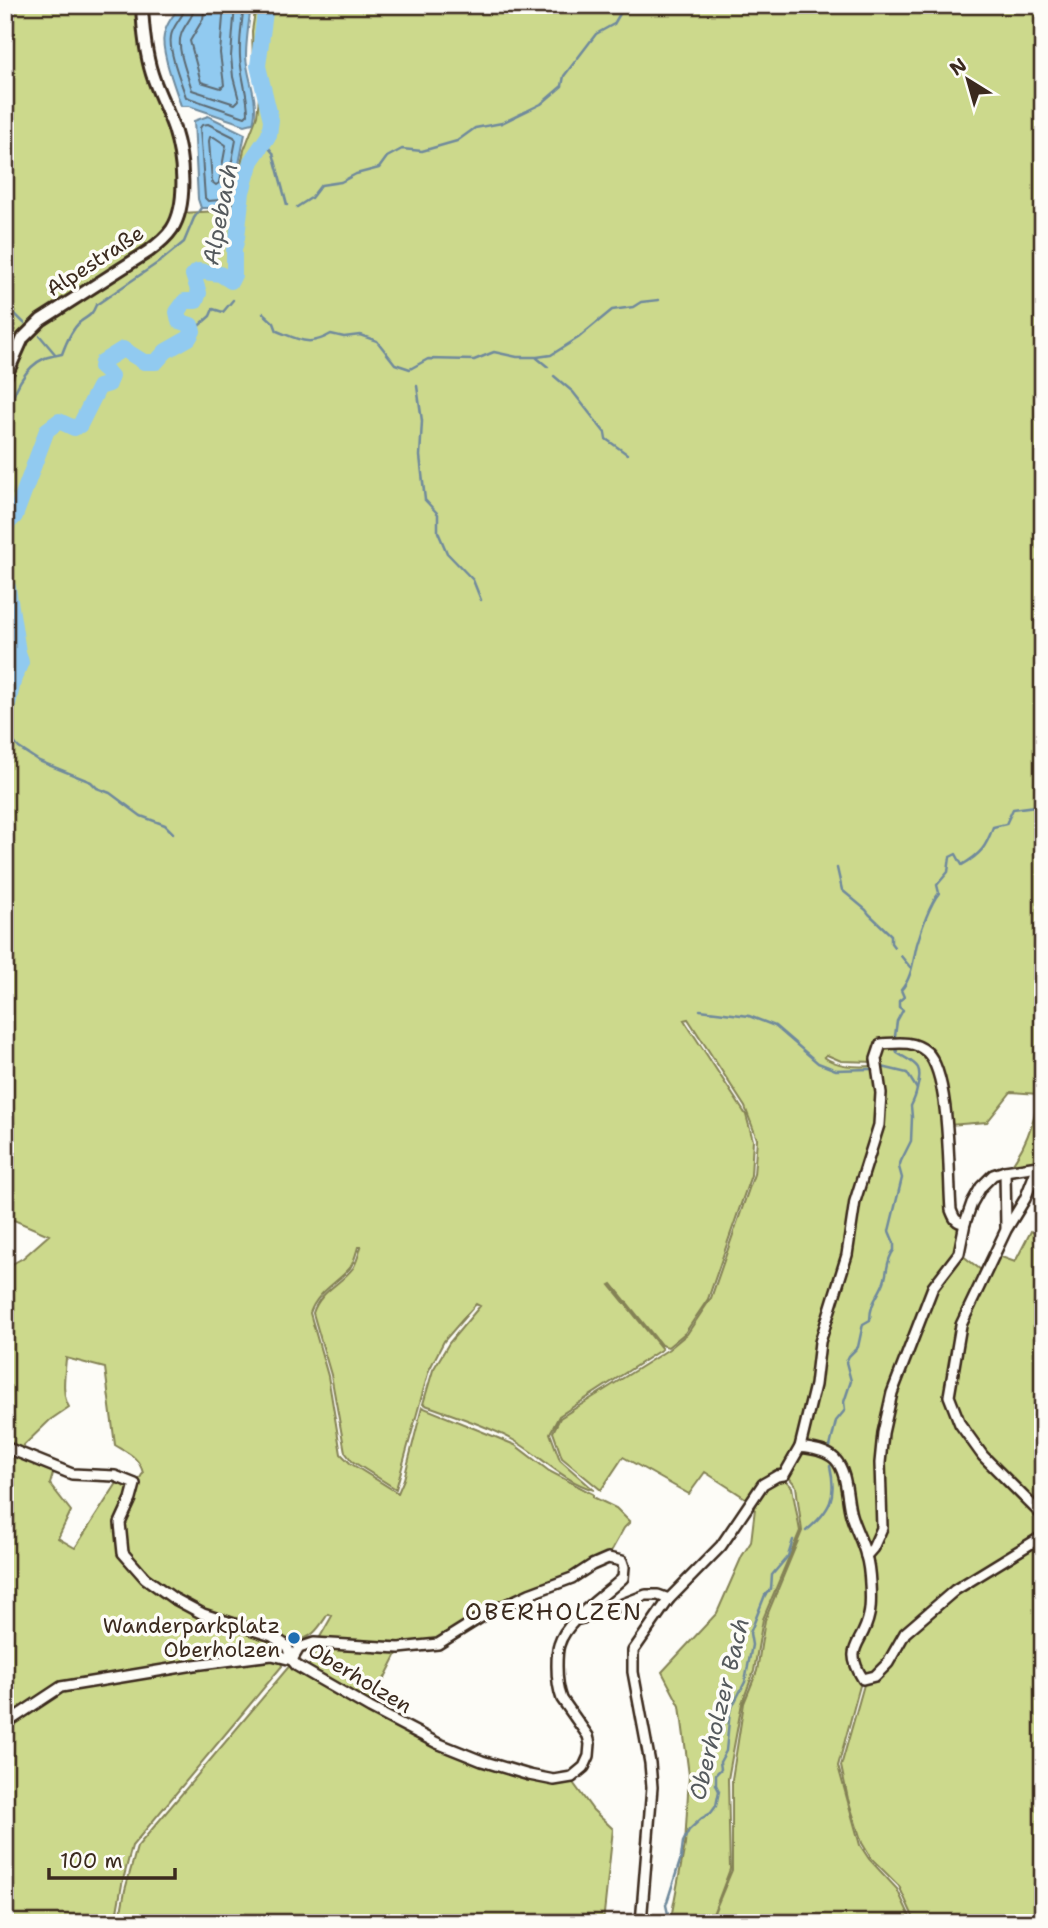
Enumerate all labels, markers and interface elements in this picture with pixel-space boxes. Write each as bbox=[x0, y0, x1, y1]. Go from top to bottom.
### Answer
north arrow bbox=[932, 46, 1002, 116]
text: N bbox=[945, 52, 972, 81]
water label: Alpebach bbox=[195, 160, 245, 268]
street label: Alpestraße bbox=[41, 219, 149, 303]
district label: OBERHOLZEN bbox=[465, 1596, 643, 1628]
place label: Wanderparkplatz Oberholzen bbox=[103, 1612, 280, 1664]
water label: Oberholzer Bach bbox=[682, 1615, 756, 1803]
marker: Wanderparkplatz Oberholzen bbox=[286, 1630, 302, 1646]
street label: Oberholzen bbox=[303, 1636, 417, 1720]
scale bar bbox=[49, 1837, 175, 1881]
text: 100 m bbox=[60, 1847, 123, 1875]

